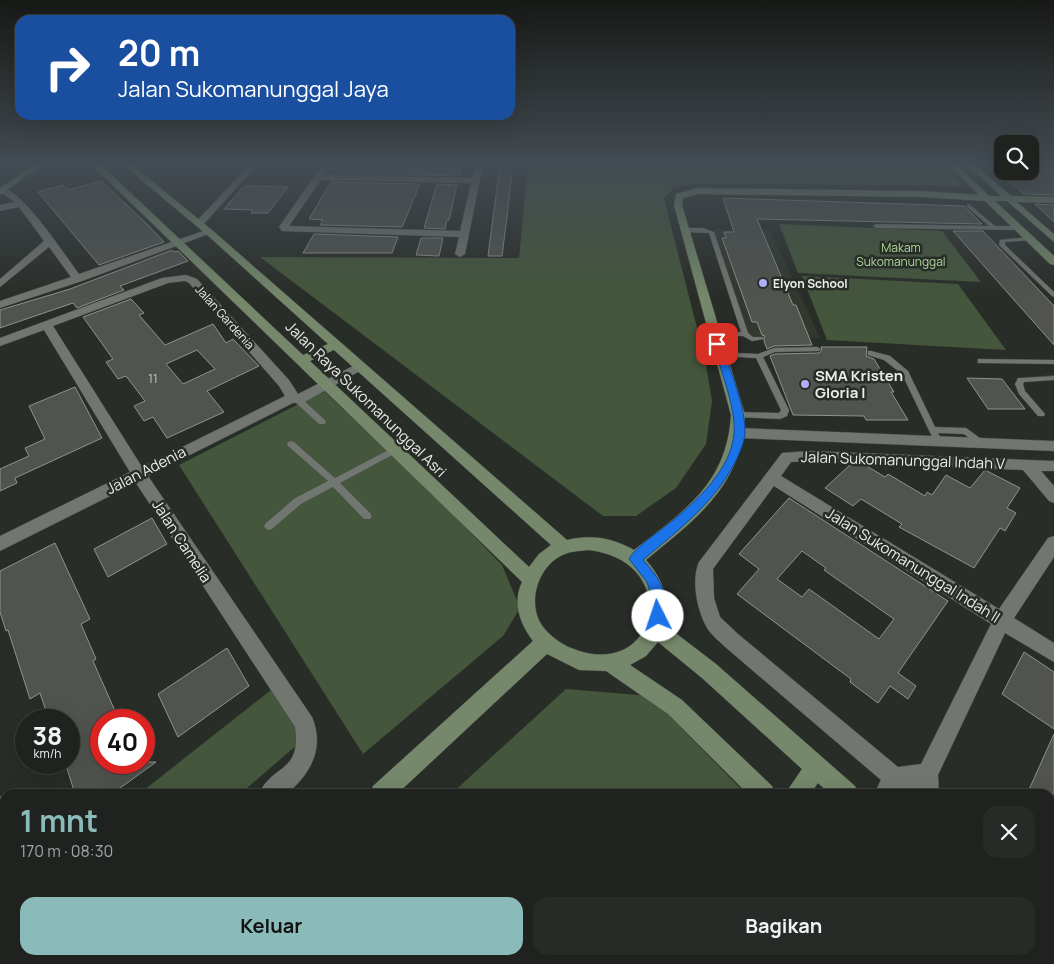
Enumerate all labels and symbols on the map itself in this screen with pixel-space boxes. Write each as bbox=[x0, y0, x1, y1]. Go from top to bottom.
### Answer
park label: Makam Sukomanunggal bbox=[856, 239, 946, 270]
place label: Elyon School bbox=[773, 275, 848, 292]
marker: Elyon School bbox=[757, 277, 769, 289]
street label: Jalan Gardenia bbox=[192, 281, 258, 353]
street label: Jalan Raya Sukomanunggal Asri bbox=[281, 316, 451, 482]
pin bbox=[696, 323, 738, 365]
place label: SMA Kristen Gloria I bbox=[815, 365, 903, 403]
house number: 11 bbox=[148, 370, 158, 387]
marker: SMA Kristen Gloria I bbox=[799, 378, 811, 390]
street label: Jalan Adenia bbox=[103, 441, 189, 499]
street label: Jalan Sukomanunggal Indah V bbox=[801, 446, 1005, 474]
street label: Jalan Camelia bbox=[147, 495, 217, 587]
street label: Jalan Sukomanunggal Indah II bbox=[822, 503, 1004, 627]
position arrow bbox=[631, 589, 683, 641]
speed limit sign: 40 bbox=[90, 709, 155, 774]

